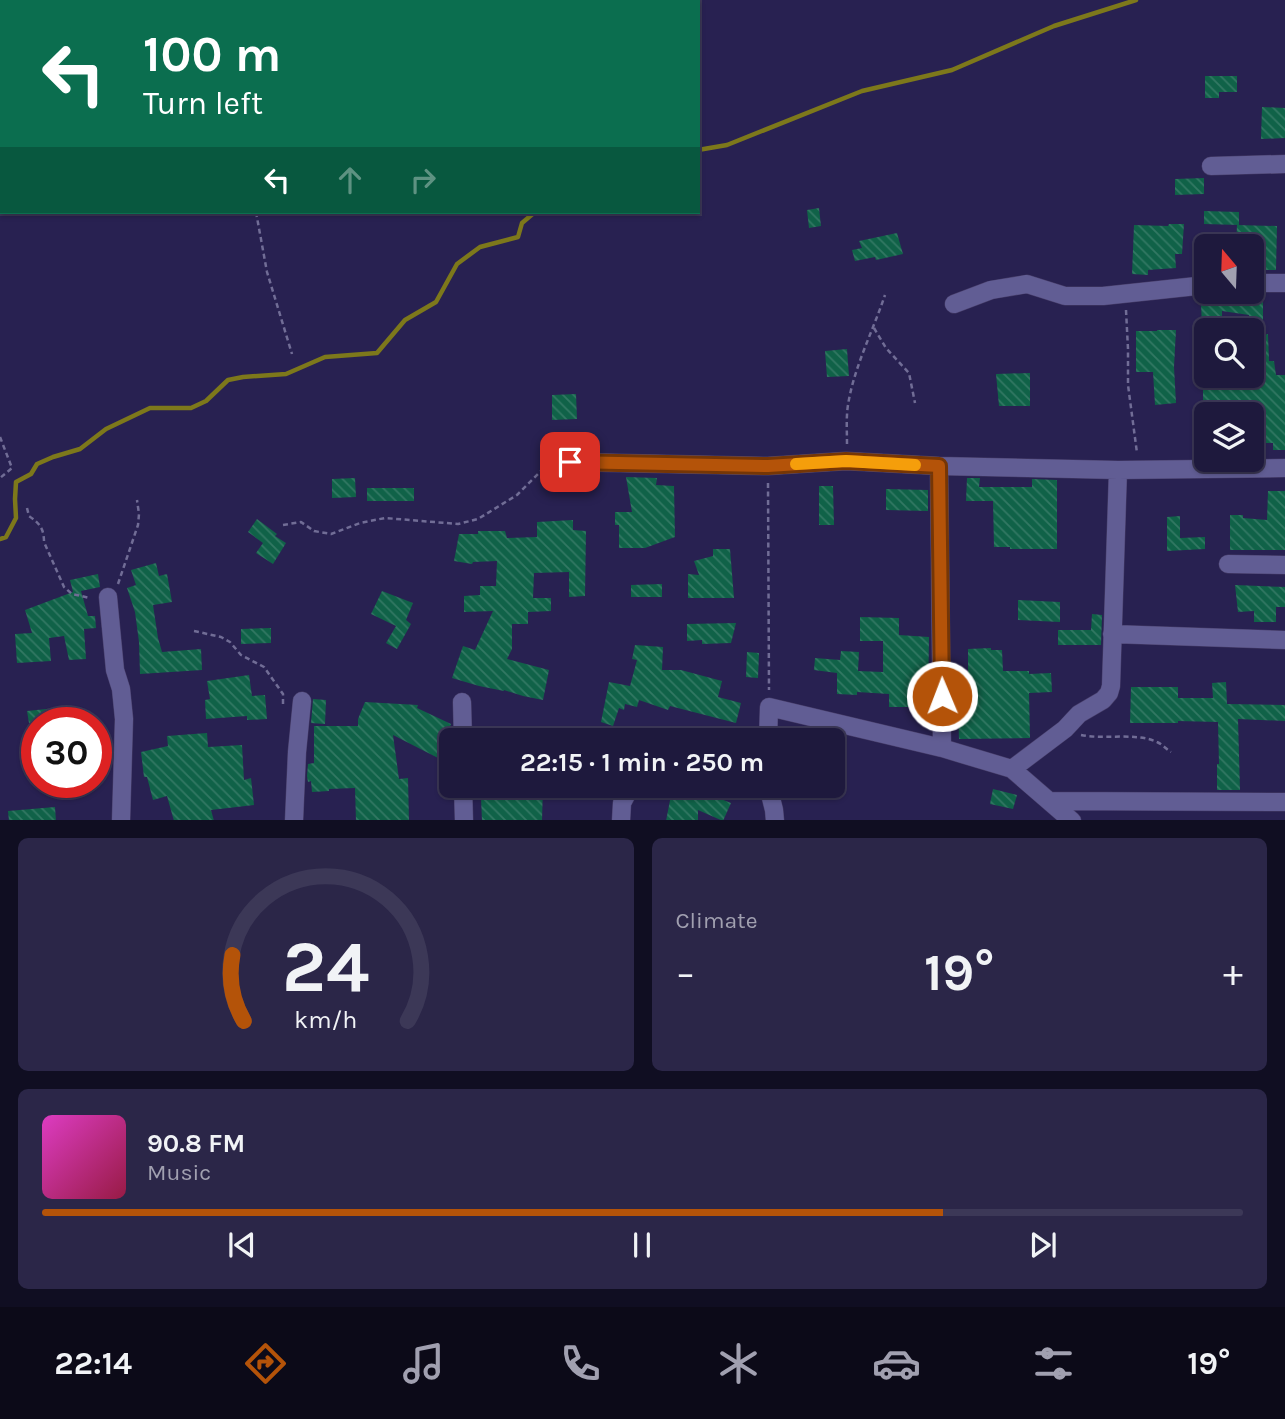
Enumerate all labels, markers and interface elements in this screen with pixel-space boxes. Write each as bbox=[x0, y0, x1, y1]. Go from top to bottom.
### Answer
text: 100 m bbox=[143, 26, 281, 83]
icon: left bbox=[28, 28, 119, 119]
text: Turn left bbox=[143, 85, 263, 122]
icon: left bbox=[258, 161, 296, 199]
icon: ahead bbox=[331, 161, 369, 199]
icon: right bbox=[404, 161, 442, 199]
north arrow bbox=[1194, 234, 1264, 304]
map controls bbox=[1194, 234, 1264, 472]
button: search bbox=[1194, 318, 1264, 388]
button: layers bbox=[1194, 402, 1264, 472]
pin bbox=[540, 432, 600, 492]
icon: arrive bbox=[551, 443, 589, 481]
position arrow bbox=[905, 659, 979, 733]
speed limit sign: 30 bbox=[21, 707, 112, 798]
text: 22:15 · 1 min · 250 m bbox=[520, 747, 764, 778]
text: Climate bbox=[676, 907, 758, 934]
text: 24 bbox=[282, 924, 369, 1009]
text: 19° bbox=[924, 942, 994, 1003]
text: − bbox=[676, 951, 695, 996]
text: + bbox=[1223, 951, 1243, 996]
text: km/h bbox=[294, 1004, 357, 1033]
text: 90.8 FM bbox=[147, 1128, 245, 1159]
text: Music bbox=[147, 1159, 211, 1186]
icon: previous bbox=[223, 1226, 261, 1264]
icon: pause bbox=[623, 1226, 661, 1264]
icon: next bbox=[1024, 1226, 1062, 1264]
icon: directions bbox=[241, 1339, 290, 1388]
icon: music bbox=[399, 1339, 448, 1388]
icon: phone bbox=[556, 1339, 605, 1388]
icon: climate bbox=[714, 1339, 763, 1388]
icon: car bbox=[872, 1339, 921, 1388]
icon: filters bbox=[1029, 1339, 1078, 1388]
text: 22:14 bbox=[54, 1345, 132, 1382]
text: 19° bbox=[1187, 1345, 1231, 1382]

